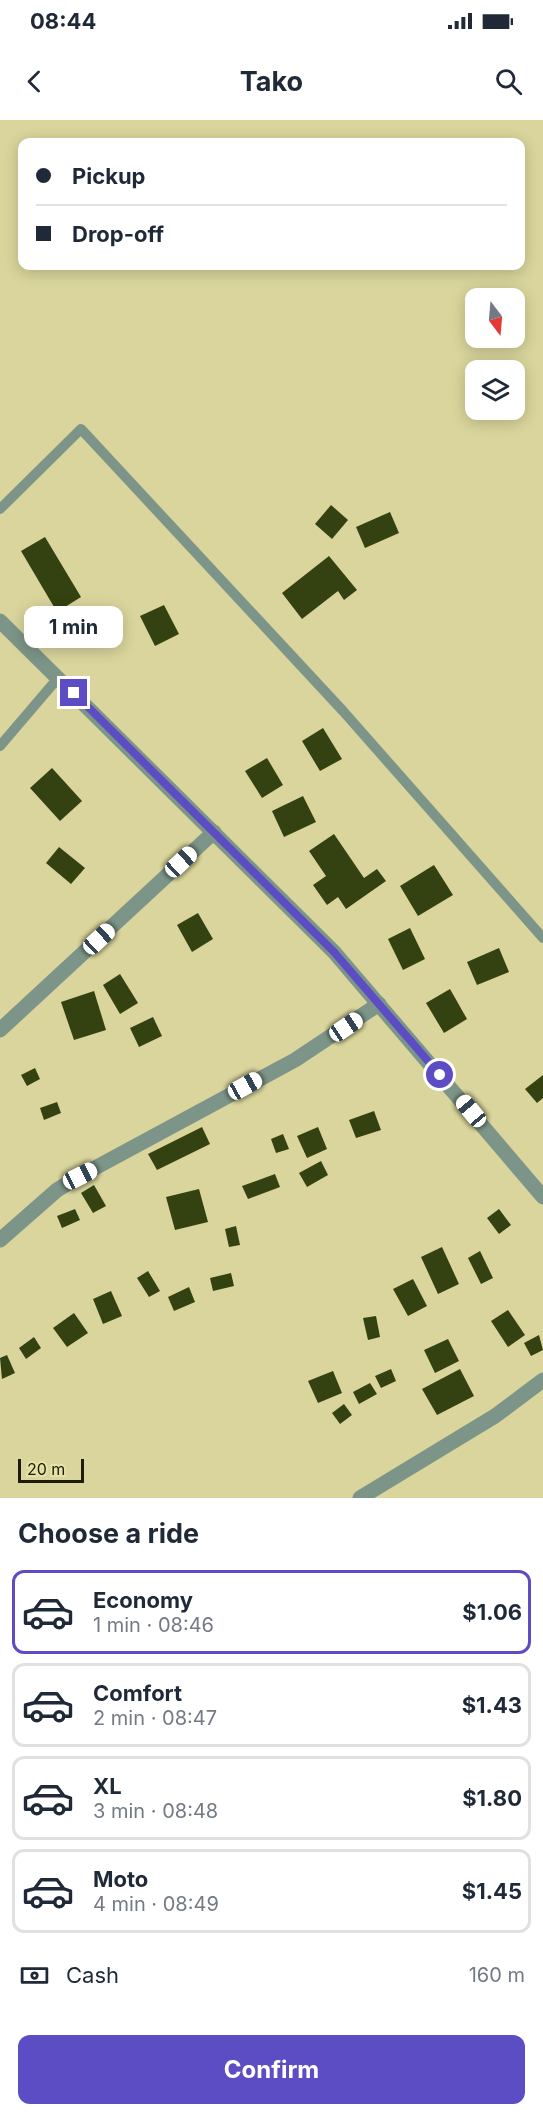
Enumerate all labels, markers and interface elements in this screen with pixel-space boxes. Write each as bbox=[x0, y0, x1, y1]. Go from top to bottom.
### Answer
text: 08:44 bbox=[30, 8, 96, 34]
icon: back bbox=[18, 65, 51, 98]
text: Tako bbox=[240, 65, 303, 98]
icon: search bbox=[492, 65, 525, 98]
text: Pickup bbox=[72, 163, 146, 189]
text: Drop-off bbox=[72, 221, 164, 247]
north arrow bbox=[465, 288, 525, 348]
map controls bbox=[465, 288, 525, 420]
button: layers bbox=[465, 360, 525, 420]
callout: 1 min bbox=[25, 606, 124, 648]
text: 1 min bbox=[49, 615, 98, 639]
route end bbox=[60, 679, 87, 706]
car bbox=[162, 843, 200, 881]
car bbox=[80, 920, 118, 958]
car bbox=[326, 1009, 366, 1045]
route start bbox=[426, 1061, 453, 1088]
car bbox=[225, 1069, 265, 1103]
car bbox=[453, 1091, 489, 1131]
car bbox=[60, 1160, 100, 1192]
scale bar bbox=[18, 1456, 84, 1484]
text: 20 m bbox=[27, 1459, 65, 1479]
text: Choose a ride bbox=[18, 1517, 199, 1550]
icon: car bbox=[21, 1585, 75, 1639]
text: Economy bbox=[93, 1587, 193, 1613]
text: $1.06 bbox=[462, 1599, 522, 1625]
text: 1 min · 08:46 bbox=[93, 1613, 214, 1637]
icon: car bbox=[21, 1678, 75, 1732]
text: Comfort bbox=[93, 1680, 182, 1706]
text: $1.43 bbox=[462, 1692, 522, 1718]
text: 2 min · 08:47 bbox=[93, 1706, 217, 1730]
icon: car bbox=[21, 1771, 75, 1825]
text: XL bbox=[93, 1773, 122, 1799]
text: $1.80 bbox=[462, 1785, 522, 1811]
text: 3 min · 08:48 bbox=[93, 1799, 218, 1823]
icon: car bbox=[21, 1864, 75, 1918]
text: Moto bbox=[93, 1866, 148, 1892]
text: $1.45 bbox=[462, 1878, 522, 1904]
text: 4 min · 08:49 bbox=[93, 1892, 219, 1916]
icon: cash bbox=[18, 1959, 51, 1992]
text: Cash bbox=[66, 1962, 119, 1988]
text: 160 m bbox=[469, 1963, 525, 1987]
button: Confirm bbox=[18, 2035, 525, 2104]

